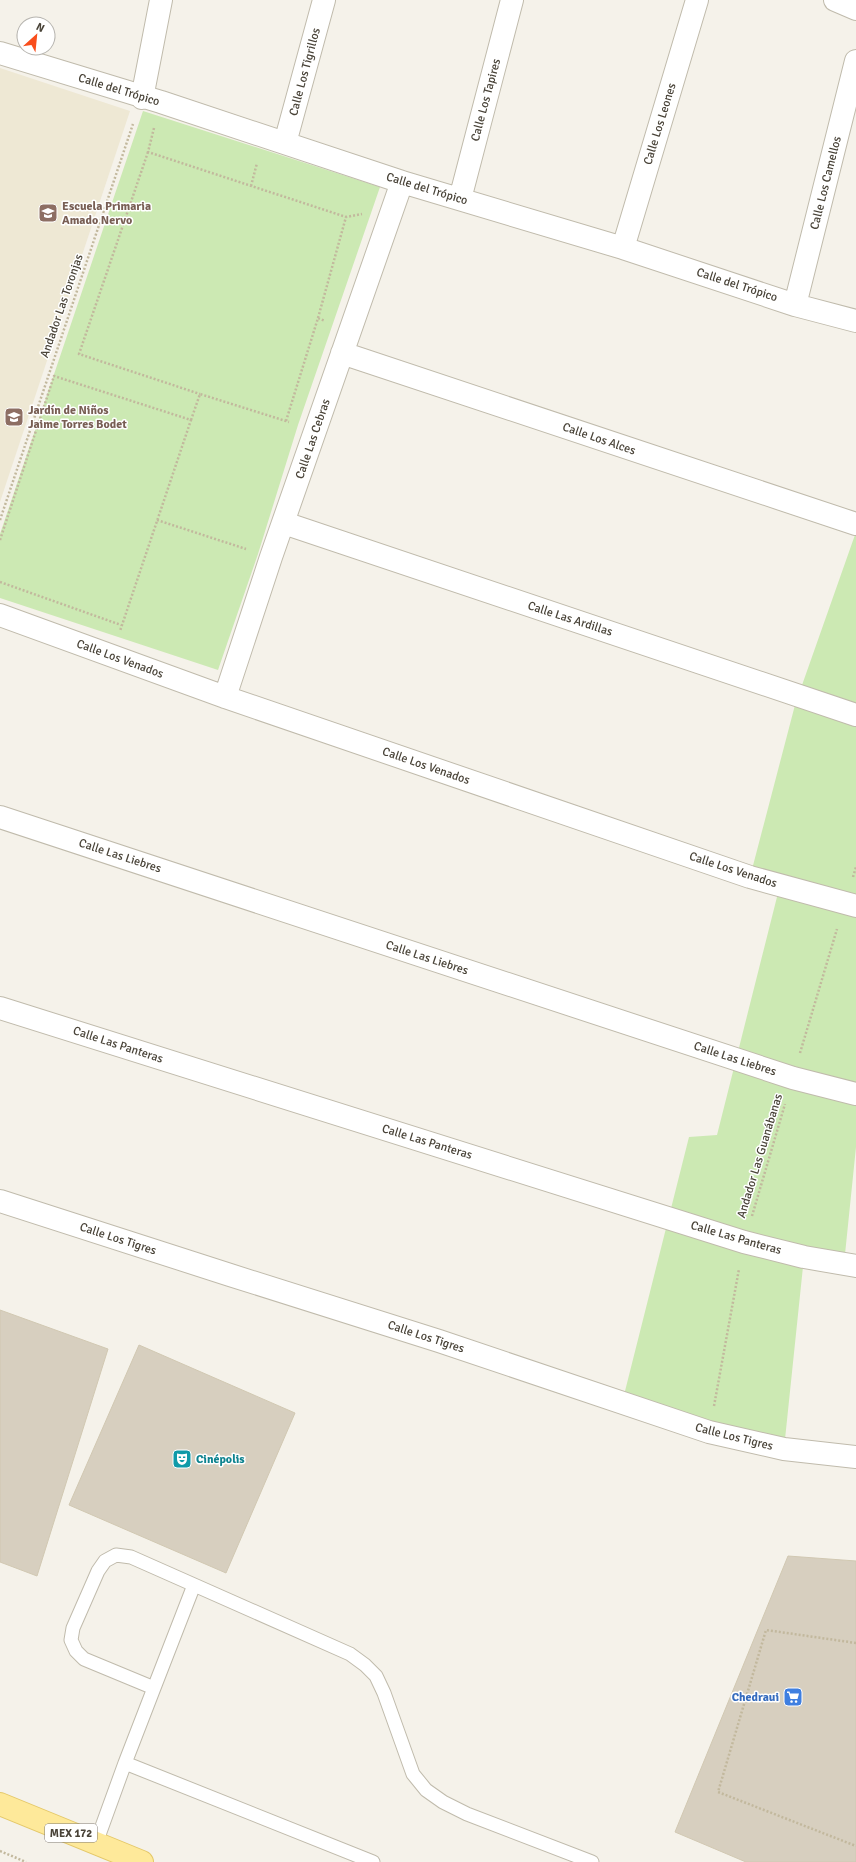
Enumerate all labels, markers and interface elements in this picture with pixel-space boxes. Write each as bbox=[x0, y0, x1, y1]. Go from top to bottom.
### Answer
north arrow bbox=[16, 16, 56, 56]
text: N bbox=[34, 20, 47, 35]
street label: Calle Los Tigrillos bbox=[286, 26, 324, 118]
street label: Calle Los Tapires bbox=[468, 57, 504, 143]
street label: Calle del Trópico bbox=[76, 70, 162, 110]
street label: Calle Los Leones bbox=[640, 81, 680, 167]
street label: Calle Los Camellos bbox=[807, 135, 845, 231]
street label: Calle del Trópico bbox=[384, 169, 470, 209]
place label: Escuela Primaria Amado Nervo bbox=[62, 199, 151, 228]
school or university icon: Escuela Primaria Amado Nervo bbox=[37, 202, 59, 224]
street label: Andador Las Toronjas bbox=[37, 252, 87, 360]
street label: Calle del Trópico bbox=[695, 265, 779, 305]
street label: Calle Las Cebras bbox=[292, 397, 334, 481]
place label: Jardín de Niños Jaime Torres Bodet bbox=[28, 403, 127, 432]
school or university icon: Jardín de Niños Jaime Torres Bodet bbox=[3, 406, 25, 428]
street label: Calle Los Alces bbox=[561, 419, 637, 459]
street label: Calle Las Ardillas bbox=[526, 598, 614, 640]
street label: Calle Los Venados bbox=[74, 636, 166, 682]
street label: Calle Los Venados bbox=[380, 744, 472, 788]
street label: Calle Las Liebres bbox=[77, 836, 163, 876]
street label: Calle Los Venados bbox=[687, 849, 779, 891]
street label: Calle Las Liebres bbox=[384, 938, 470, 978]
street label: Calle Las Panteras bbox=[71, 1023, 165, 1067]
street label: Calle Las Liebres bbox=[692, 1039, 778, 1079]
street label: Andador Las Guanábanas bbox=[734, 1092, 786, 1220]
street label: Calle Las Panteras bbox=[380, 1121, 474, 1163]
street label: Calle Las Panteras bbox=[689, 1218, 783, 1258]
street label: Calle Los Tigres bbox=[78, 1220, 158, 1258]
street label: Calle Los Tigres bbox=[386, 1318, 466, 1356]
street label: Calle Los Tigres bbox=[694, 1420, 774, 1454]
theatre icon: Cinépolis bbox=[171, 1448, 193, 1470]
place label: Cinépolis bbox=[196, 1452, 245, 1467]
supermarket icon: Chedraui bbox=[782, 1686, 804, 1708]
place label: Chedraui bbox=[732, 1690, 779, 1705]
road number: MEX 172 bbox=[45, 1824, 97, 1842]

